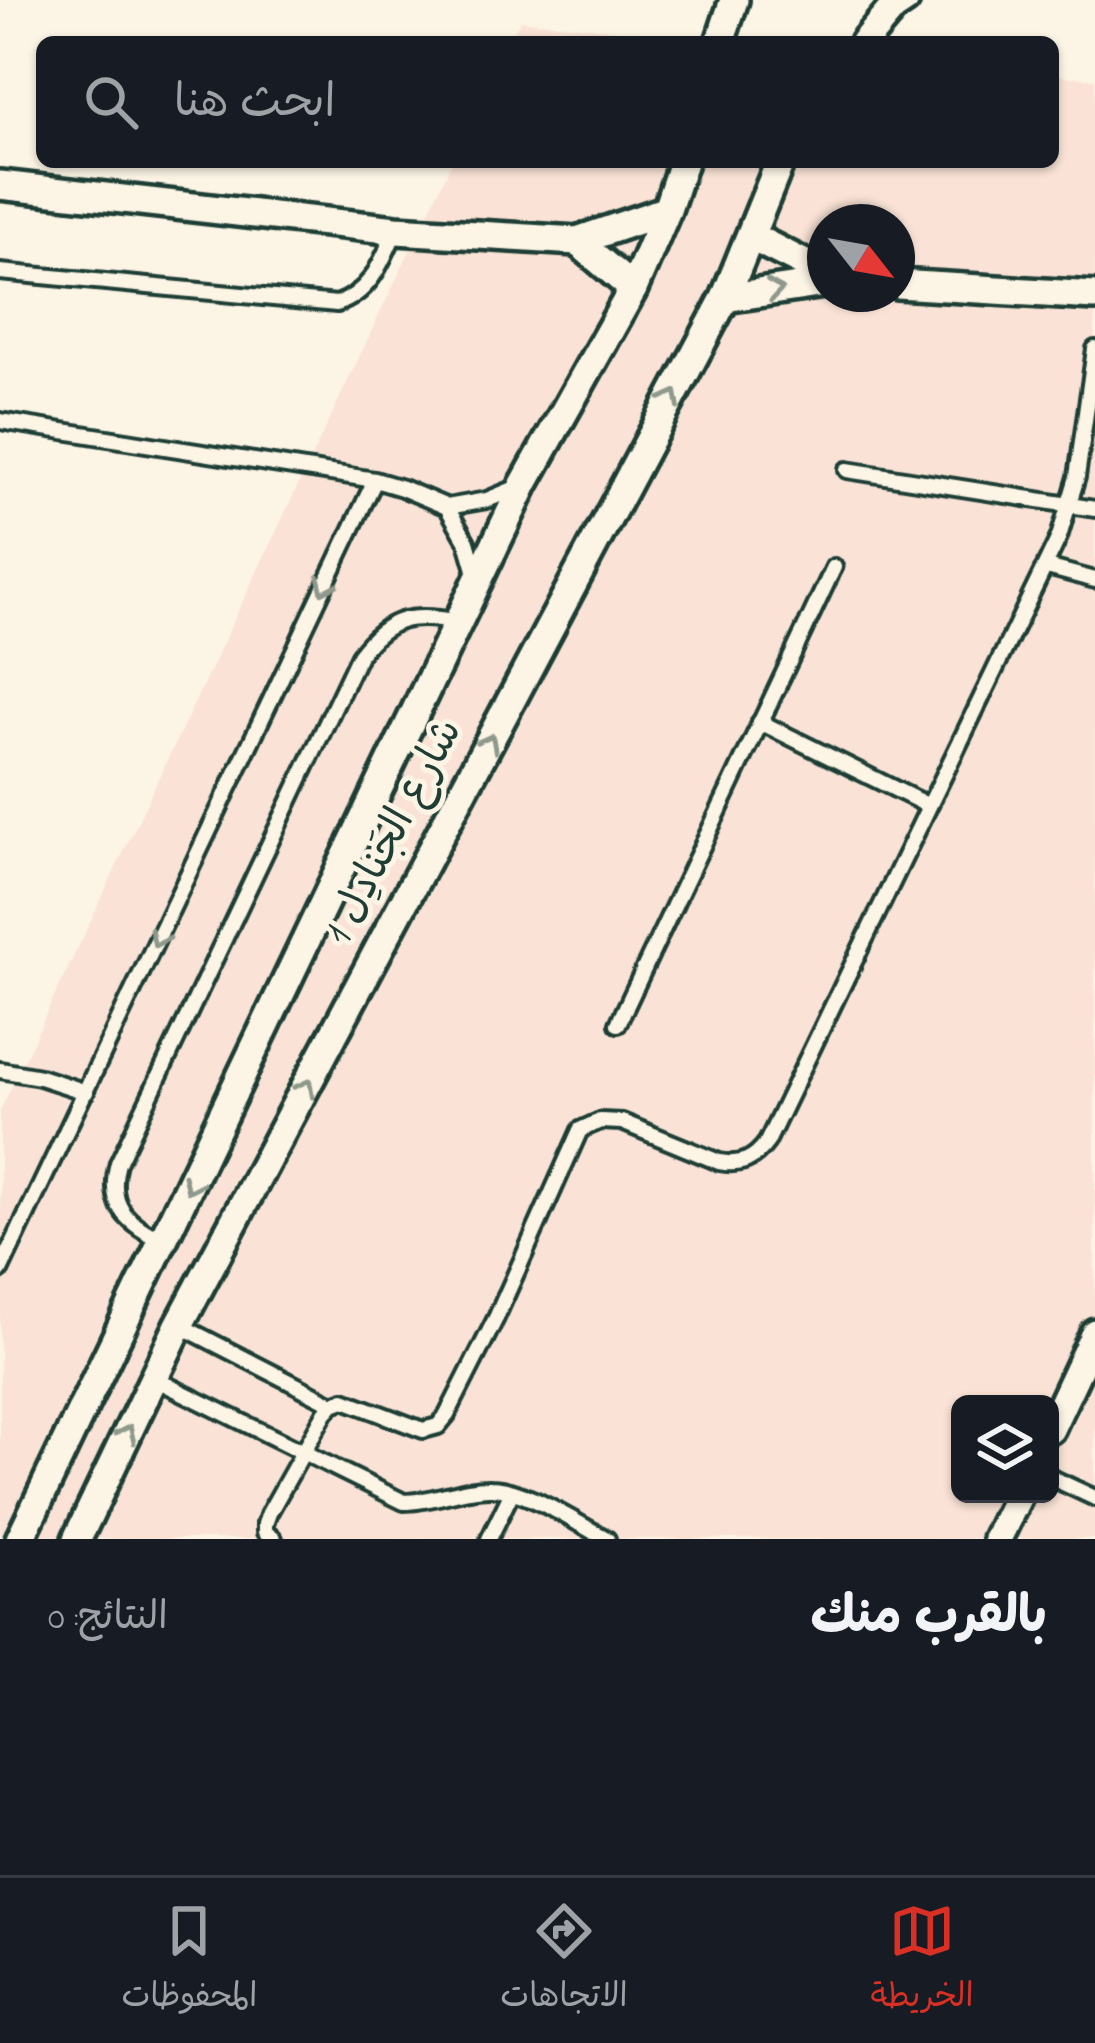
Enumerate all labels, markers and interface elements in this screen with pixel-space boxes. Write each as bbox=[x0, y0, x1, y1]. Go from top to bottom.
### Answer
search box bbox=[36, 36, 1059, 168]
icon: search bbox=[78, 69, 144, 135]
text: ابحث هنا bbox=[174, 71, 336, 137]
north arrow bbox=[807, 204, 915, 312]
one-way arrow bbox=[765, 278, 785, 304]
one-way arrow bbox=[658, 390, 681, 411]
one-way arrow bbox=[316, 574, 339, 595]
street label: شارع الجَنادِل 1 bbox=[309, 708, 479, 956]
one-way arrow bbox=[475, 734, 498, 755]
one-way arrow bbox=[149, 927, 173, 948]
one-way arrow bbox=[291, 1077, 314, 1099]
one-way arrow bbox=[182, 1173, 205, 1194]
map controls bbox=[951, 1395, 1059, 1503]
button: layers bbox=[951, 1395, 1059, 1503]
one-way arrow bbox=[113, 1424, 136, 1445]
text: بالقرب منك bbox=[811, 1581, 1047, 1656]
text: النتائج: 0 bbox=[48, 1590, 168, 1647]
tab: المحفوظات bbox=[121, 1898, 257, 2024]
tab: الاتجاهات bbox=[500, 1898, 628, 2024]
tab: الخريطة bbox=[871, 1898, 974, 2024]

